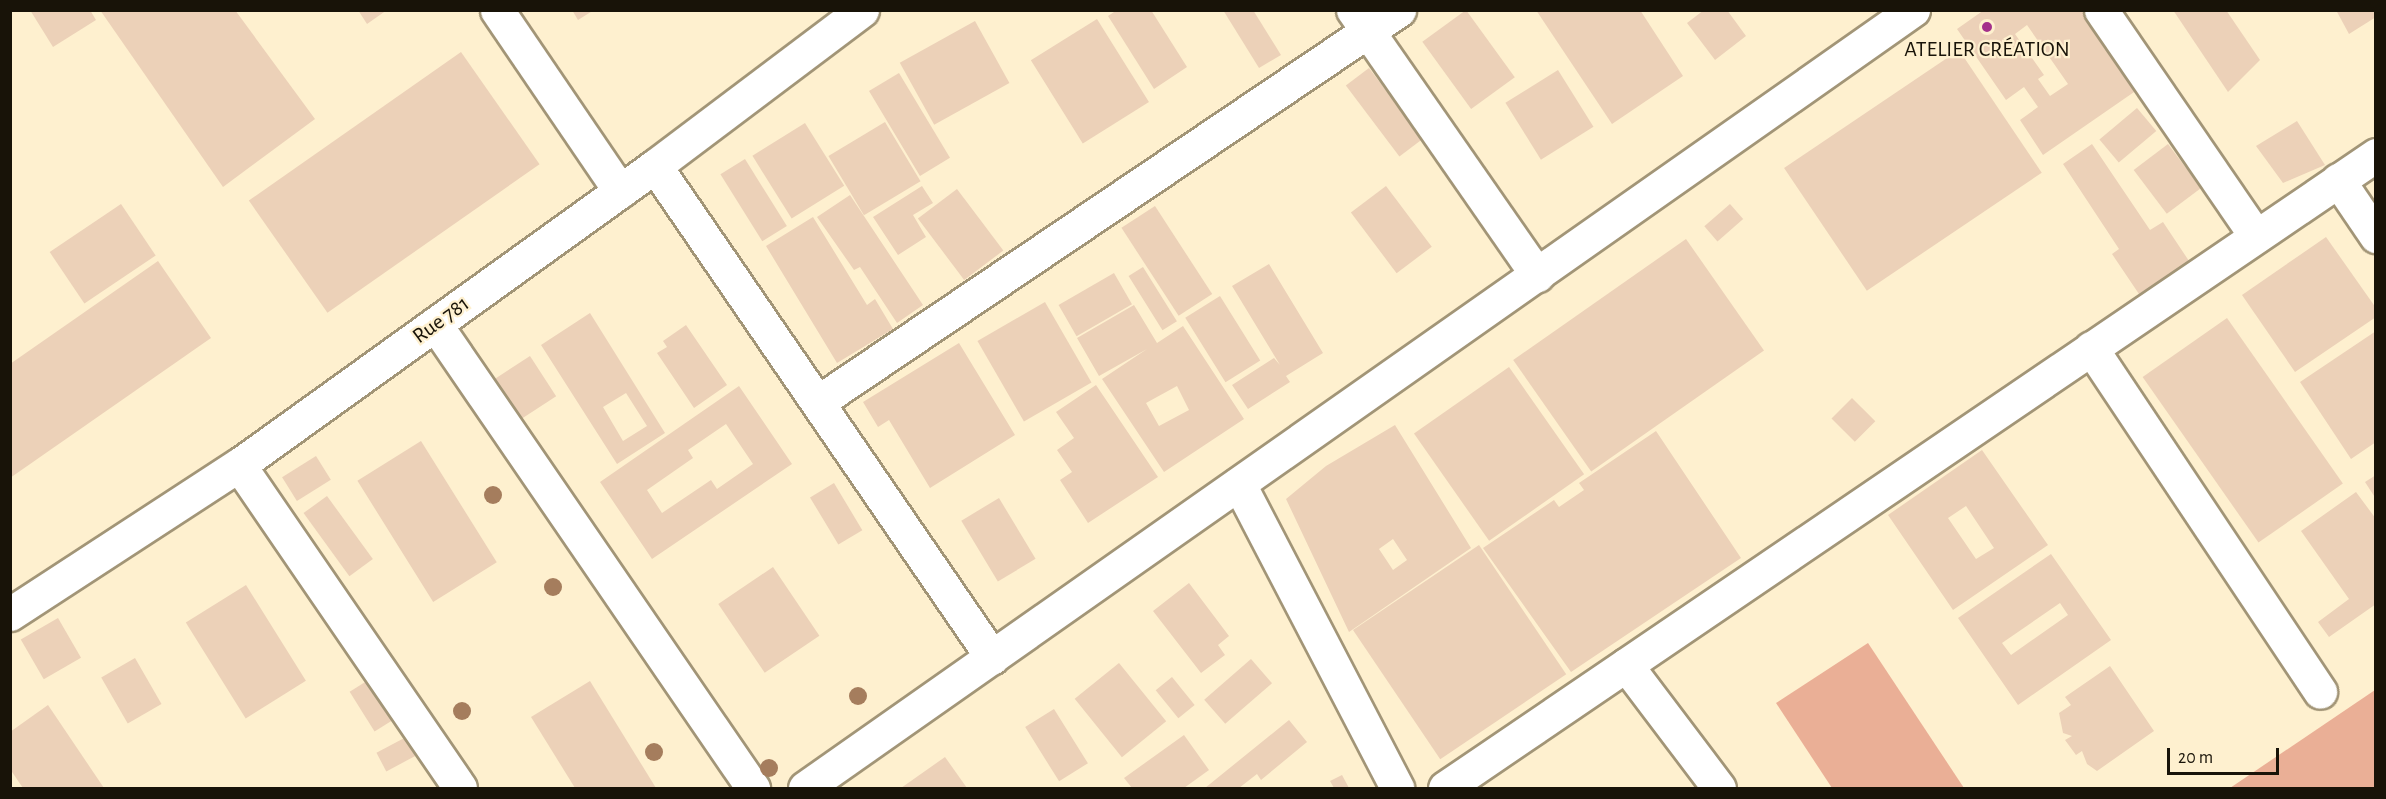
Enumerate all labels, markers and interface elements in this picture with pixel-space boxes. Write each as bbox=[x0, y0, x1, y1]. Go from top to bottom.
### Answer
marker: ATELIER CRÉATION bbox=[1980, 20, 1994, 34]
place label: ATELIER CRÉATION bbox=[1904, 37, 2070, 63]
street label: Rue 781 bbox=[407, 291, 475, 349]
scale bar bbox=[2170, 736, 2282, 774]
text: 20 m bbox=[2178, 749, 2213, 767]

